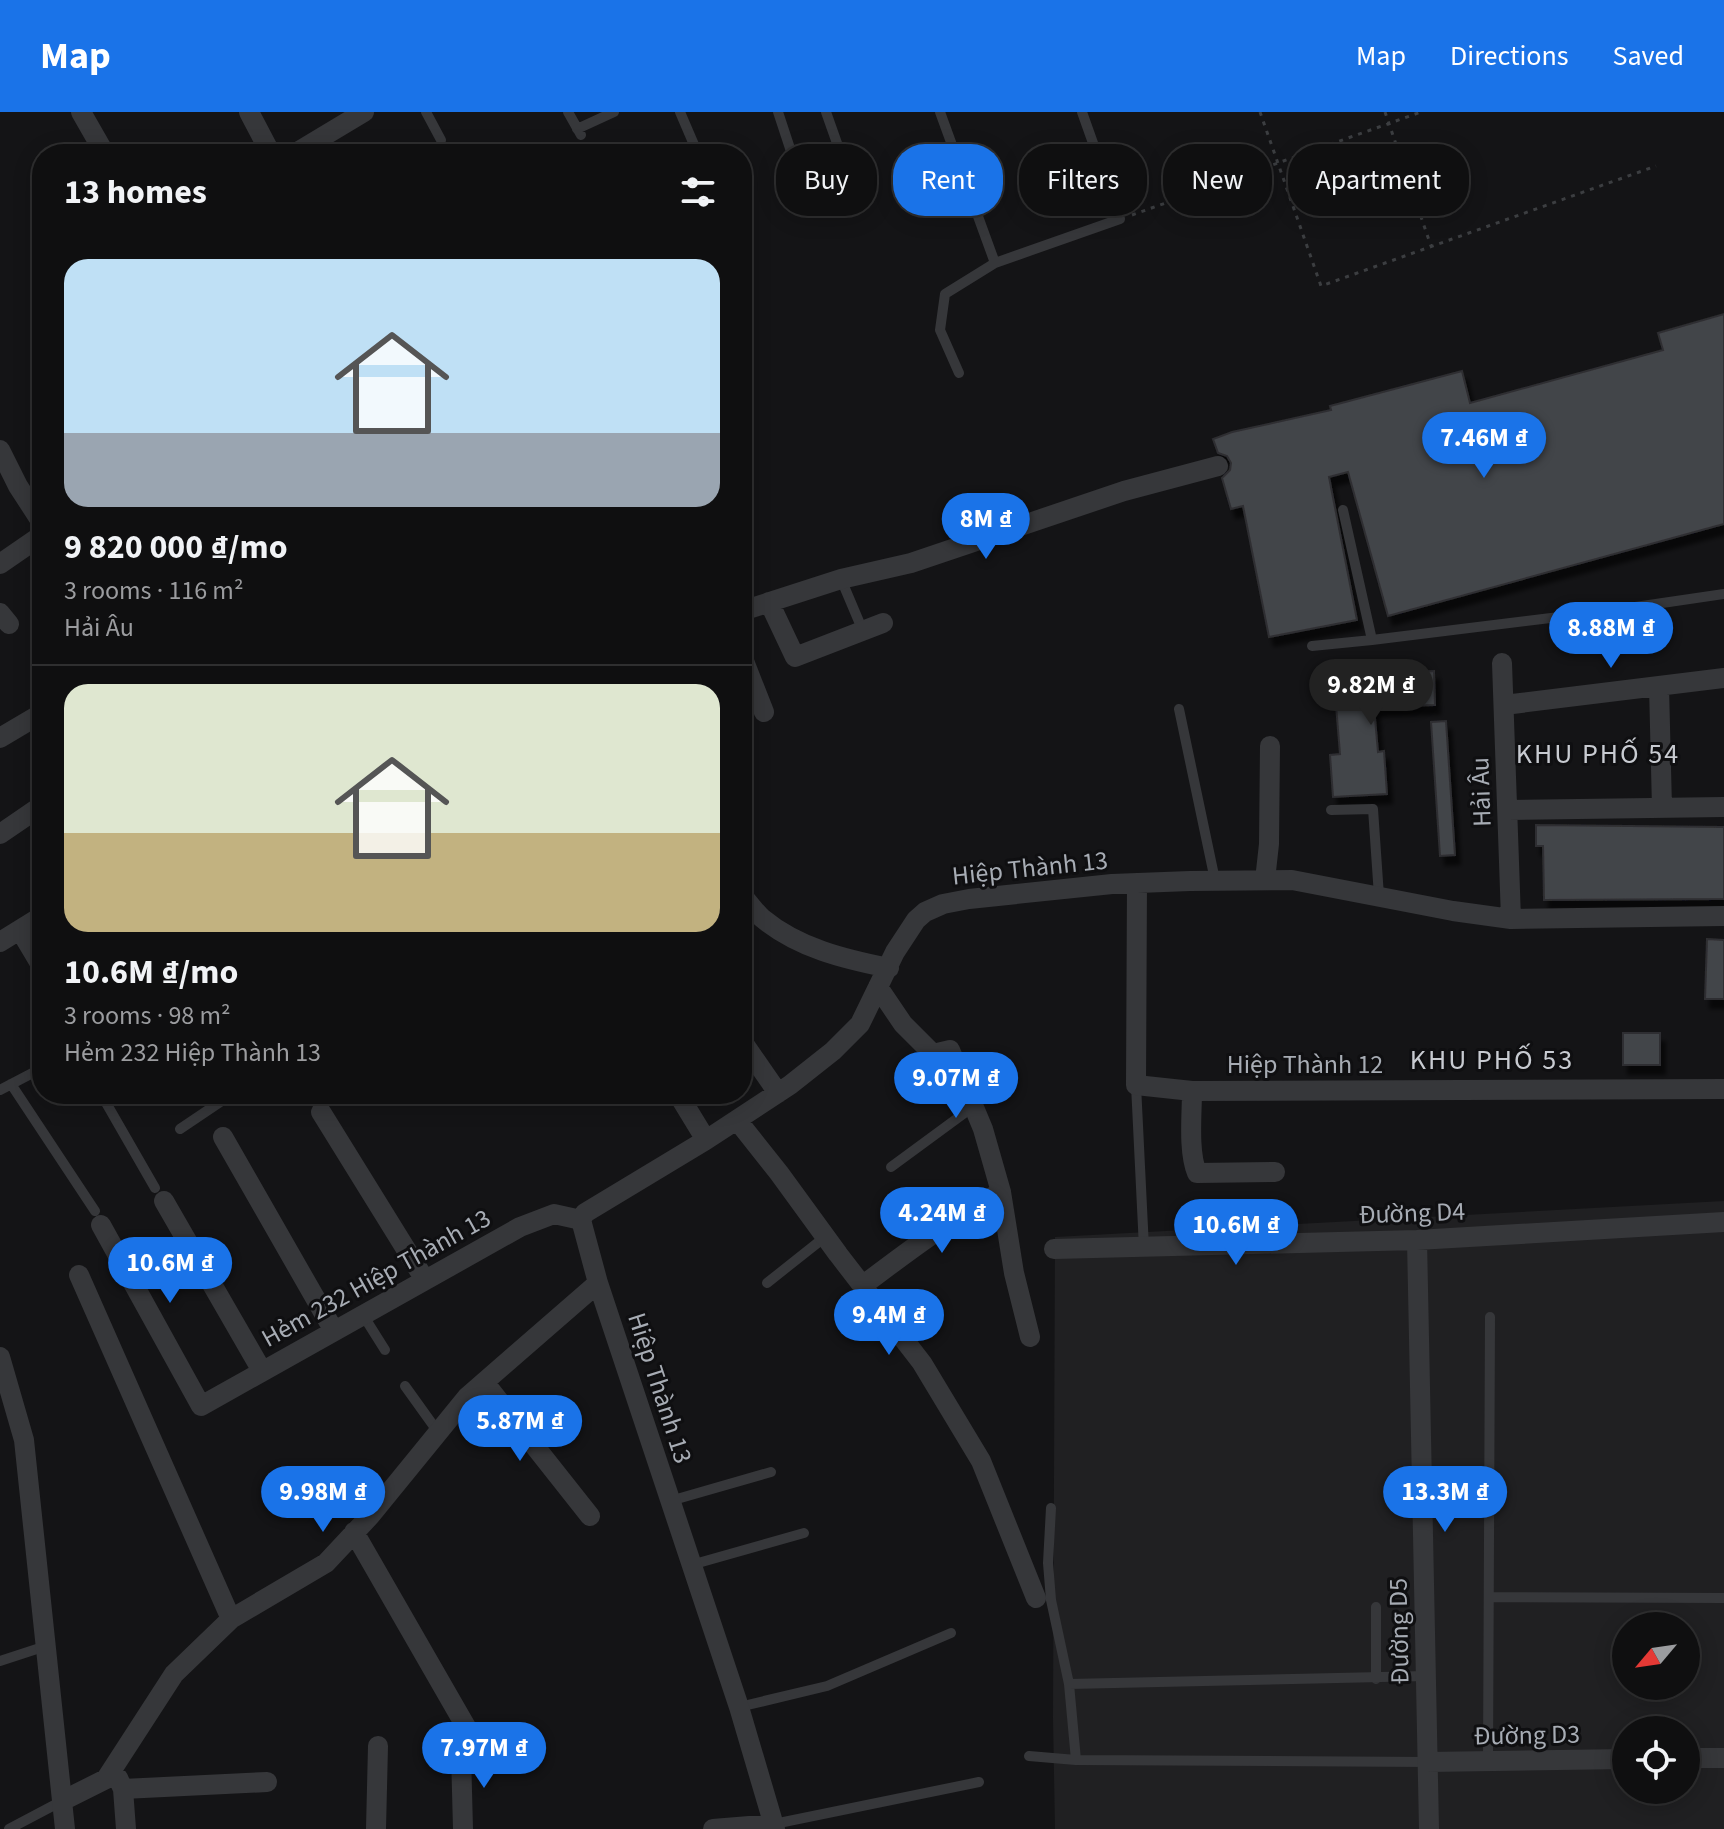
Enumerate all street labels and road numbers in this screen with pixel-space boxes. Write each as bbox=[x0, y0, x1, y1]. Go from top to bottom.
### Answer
street label: Hải Âu bbox=[1461, 756, 1501, 828]
street label: Hiệp Thành 13 bbox=[950, 841, 1110, 895]
street label: Hiệp Thành 12 bbox=[1227, 1046, 1383, 1083]
street label: Đường D4 bbox=[1358, 1193, 1466, 1233]
street label: Hẻm 232 Hiệp Thành 13 bbox=[255, 1200, 497, 1356]
street label: Hiệp Thành 13 bbox=[618, 1308, 702, 1468]
street label: Đường D5 bbox=[1380, 1578, 1418, 1684]
street label: Đường D3 bbox=[1474, 1716, 1580, 1754]

